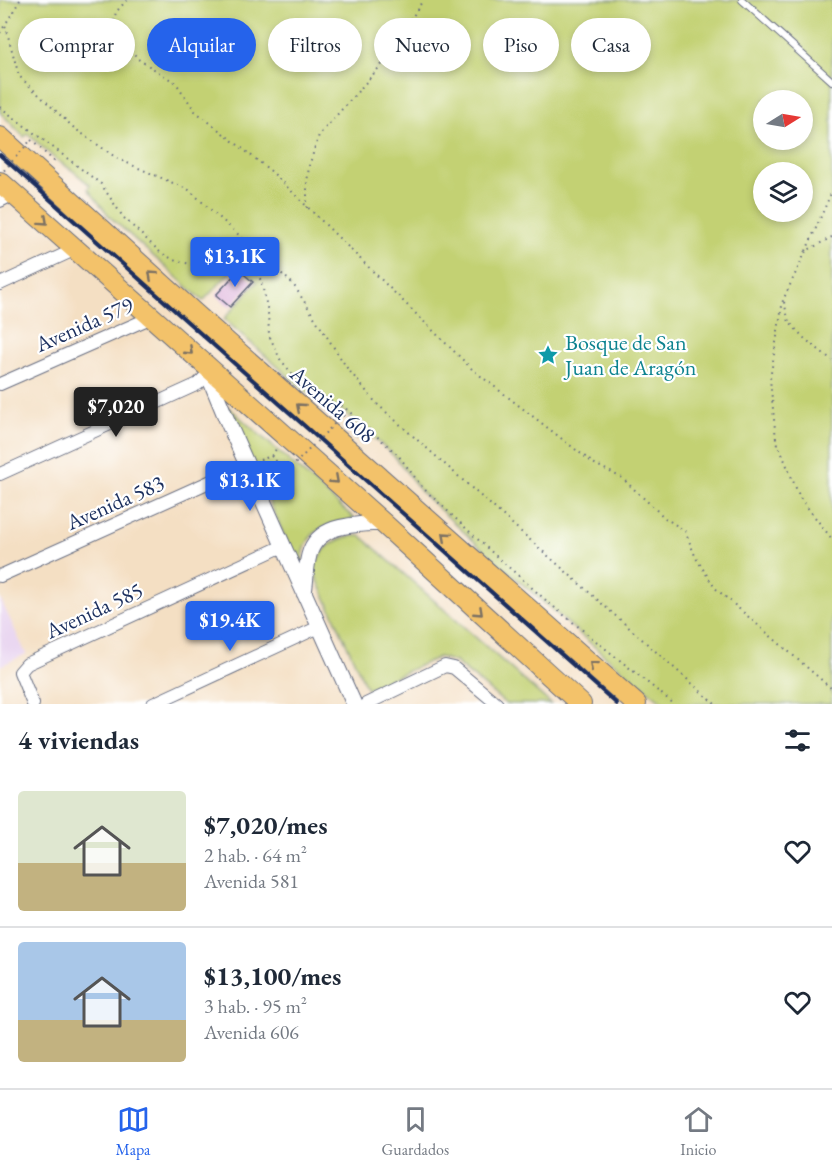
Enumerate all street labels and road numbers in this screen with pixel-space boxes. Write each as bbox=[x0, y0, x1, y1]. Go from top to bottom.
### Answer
street label: Avenida 579 bbox=[30, 290, 138, 359]
street label: Avenida 608 bbox=[283, 359, 382, 450]
street label: Avenida 583 bbox=[61, 468, 169, 537]
street label: Avenida 585 bbox=[40, 575, 148, 646]

